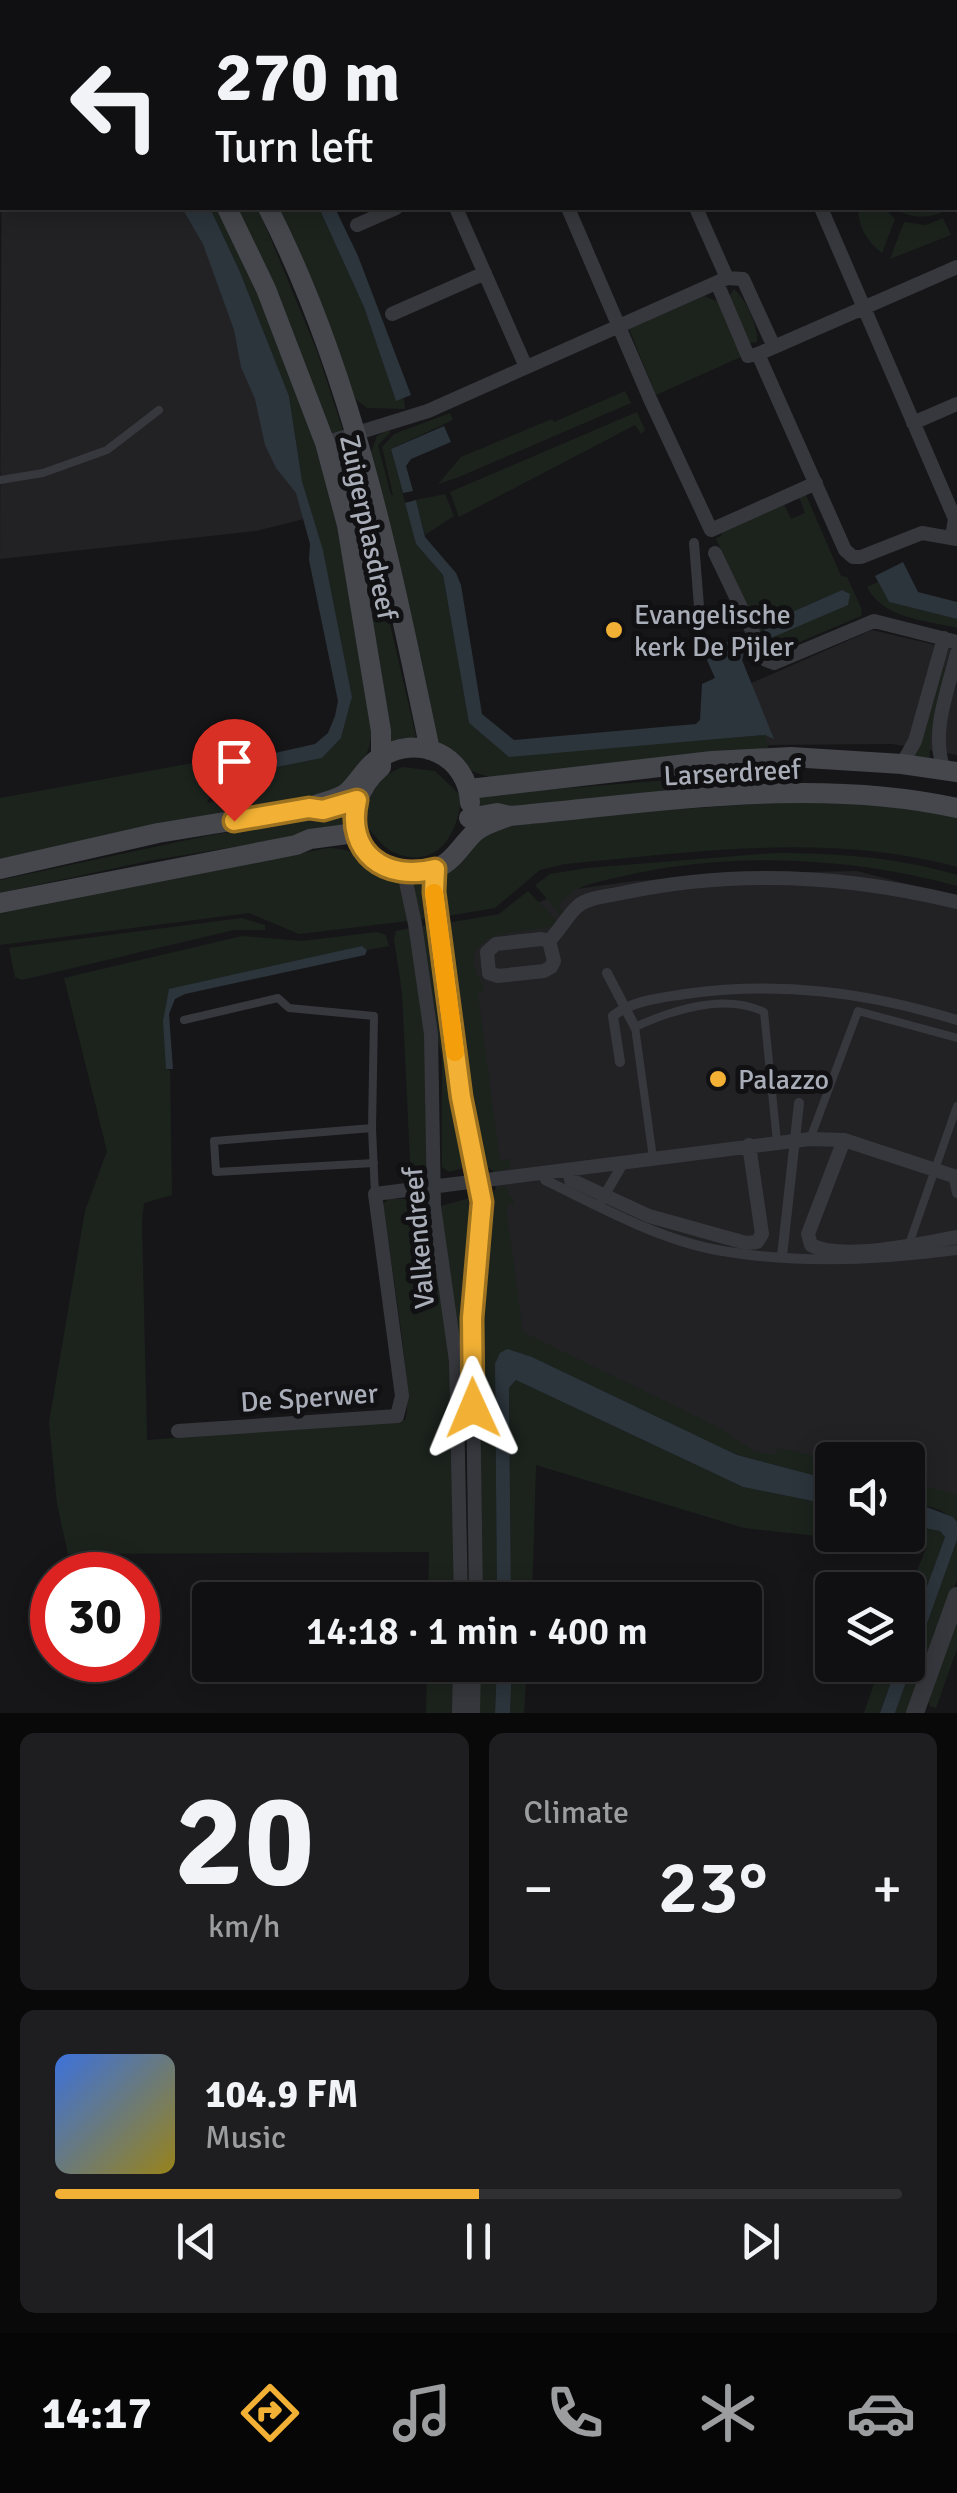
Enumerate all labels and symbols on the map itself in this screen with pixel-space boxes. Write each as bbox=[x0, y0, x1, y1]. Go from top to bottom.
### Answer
street label: Zuigerplasdreef bbox=[332, 431, 405, 625]
place label: Evangelische kerk De Pijler bbox=[634, 598, 795, 664]
marker: Evangelische kerk De Pijler bbox=[603, 619, 625, 641]
pin bbox=[192, 719, 277, 822]
street label: Larserdreef bbox=[663, 752, 803, 794]
place label: Palazzo bbox=[738, 1063, 829, 1097]
marker: Palazzo bbox=[707, 1068, 729, 1090]
street label: Valkendreef bbox=[396, 1164, 442, 1310]
position arrow bbox=[421, 1356, 525, 1460]
street label: De Sperwer bbox=[239, 1376, 380, 1420]
speed limit sign: 30 bbox=[30, 1552, 160, 1682]

